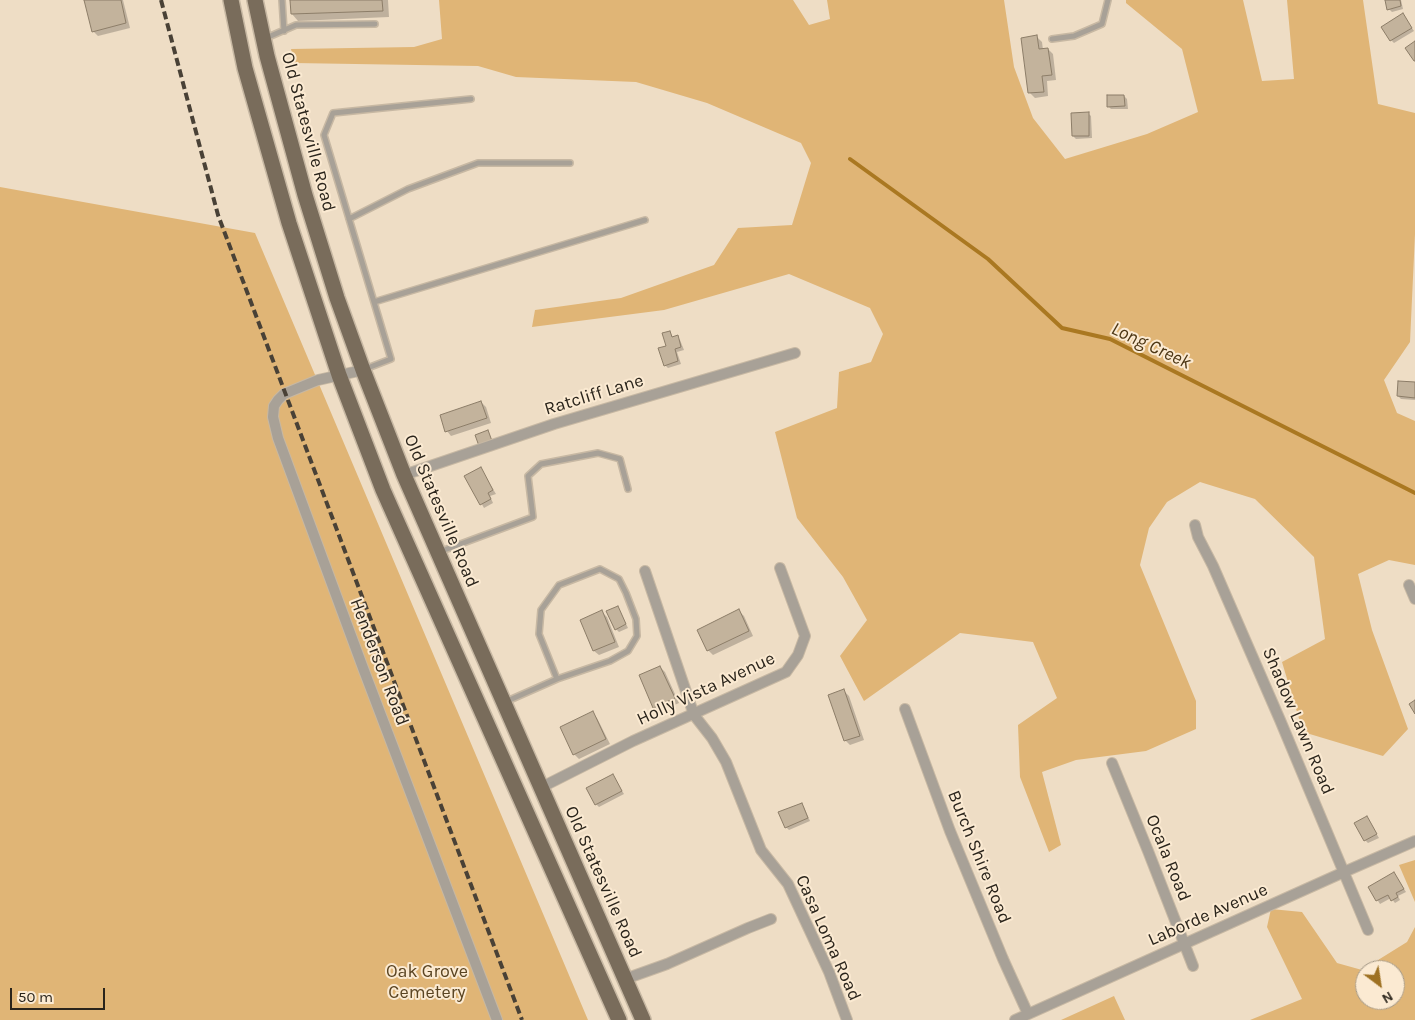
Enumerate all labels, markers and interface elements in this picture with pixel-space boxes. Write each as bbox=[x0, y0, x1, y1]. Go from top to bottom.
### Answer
street label: Old Statesville Road bbox=[276, 50, 340, 214]
water label: Long Creek bbox=[1107, 318, 1195, 374]
street label: Ratcliff Lane bbox=[542, 370, 646, 420]
street label: Old Statesville Road bbox=[399, 431, 483, 591]
street label: Henderson Road bbox=[345, 595, 413, 729]
street label: Shadow Lawn Road bbox=[1257, 644, 1339, 798]
street label: Holly Vista Avenue bbox=[634, 648, 778, 730]
street label: Burch Shire Road bbox=[942, 787, 1016, 927]
street label: Old Statesville Road bbox=[560, 803, 646, 961]
street label: Ocala Road bbox=[1141, 812, 1195, 904]
street label: Casa Loma Road bbox=[791, 872, 865, 1004]
street label: Laborde Avenue bbox=[1145, 879, 1271, 951]
north arrow bbox=[1355, 960, 1405, 1010]
park label: Oak Grove Cemetery bbox=[386, 961, 468, 1004]
scale bar bbox=[12, 978, 108, 1010]
text: 50 m bbox=[18, 988, 53, 1006]
text: N bbox=[1379, 988, 1396, 1007]

